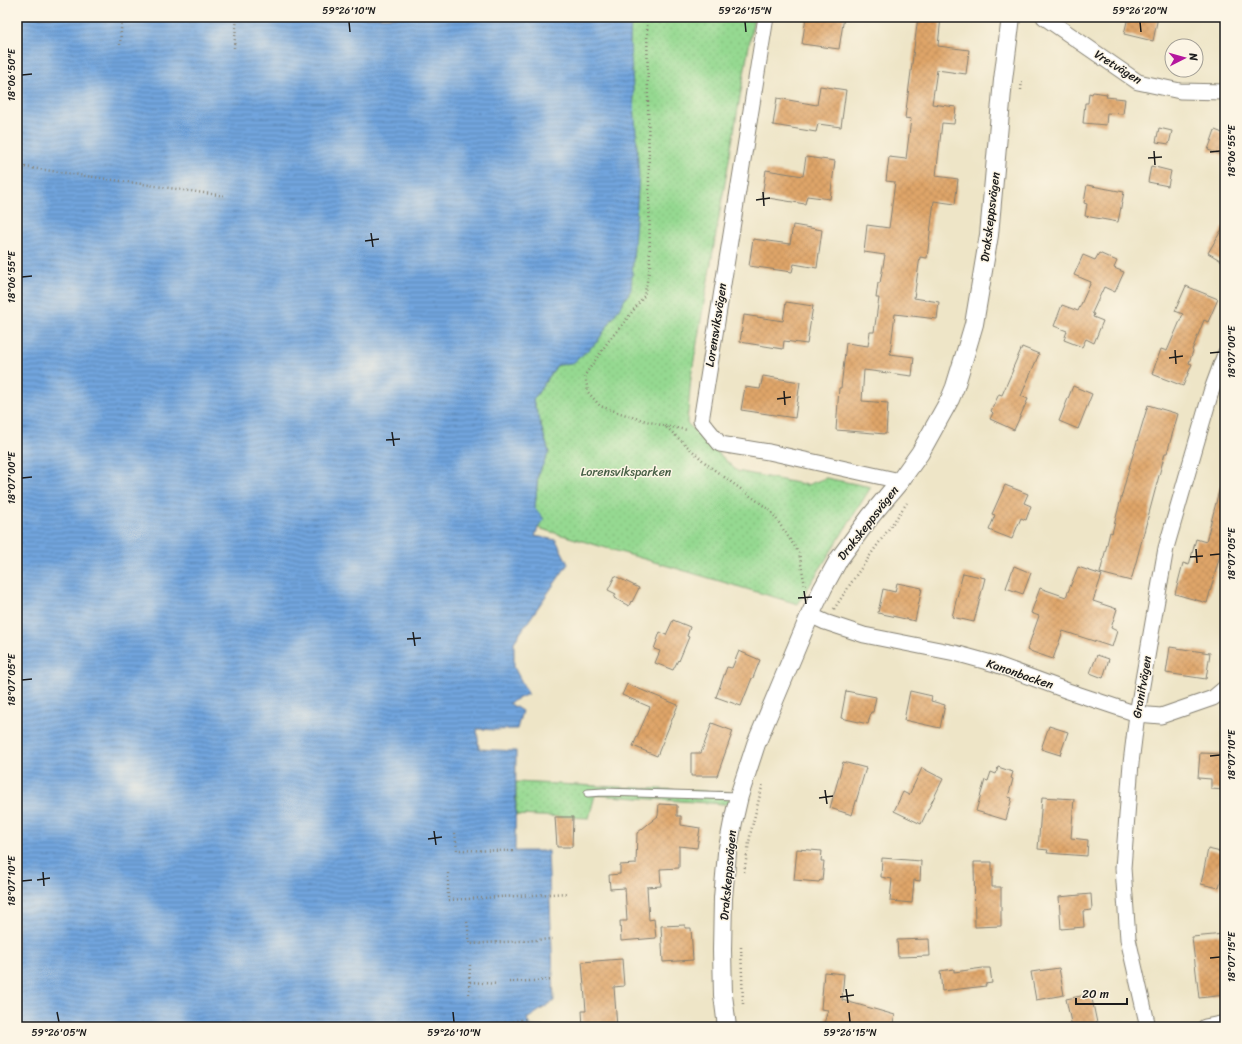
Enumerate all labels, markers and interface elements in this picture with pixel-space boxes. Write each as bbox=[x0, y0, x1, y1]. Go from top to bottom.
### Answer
text: 59°26'10"N bbox=[322, 2, 376, 20]
text: 59°26'15"N bbox=[718, 2, 772, 20]
text: 59°26'20"N bbox=[1113, 2, 1168, 20]
north arrow bbox=[1164, 38, 1204, 78]
street label: Vretvägen bbox=[1090, 44, 1147, 91]
text: 18°06'50"E bbox=[3, 47, 21, 101]
text: N bbox=[1183, 51, 1203, 62]
text: 18°06'55"E bbox=[1223, 123, 1241, 177]
street label: Drakskeppsvägen bbox=[974, 170, 1006, 263]
text: 18°06'55"E bbox=[3, 249, 21, 303]
street label: Lorensviksvägen bbox=[699, 281, 734, 369]
text: 18°07'00"E bbox=[1223, 324, 1241, 378]
text: 18°07'00"E bbox=[3, 450, 21, 504]
park label: Lorensviksparken bbox=[581, 461, 672, 483]
street label: Drakskeppsvägen bbox=[831, 480, 905, 565]
text: 18°07'05"E bbox=[1223, 526, 1241, 580]
text: 18°07'05"E bbox=[3, 652, 21, 706]
street label: Kanonbacken bbox=[983, 652, 1057, 696]
street label: Granitvägen bbox=[1126, 654, 1158, 720]
text: 18°07'10"E bbox=[1223, 728, 1241, 780]
street label: Drakskeppsvägen bbox=[713, 828, 743, 921]
text: 18°07'10"E bbox=[3, 854, 21, 906]
text: 18°07'15"E bbox=[1223, 930, 1241, 982]
scale bar bbox=[1076, 980, 1127, 1006]
text: 20 m bbox=[1082, 983, 1109, 1005]
text: 59°26'05"N bbox=[31, 1024, 87, 1042]
text: 59°26'10"N bbox=[427, 1024, 481, 1042]
text: 59°26'15"N bbox=[823, 1024, 877, 1042]

